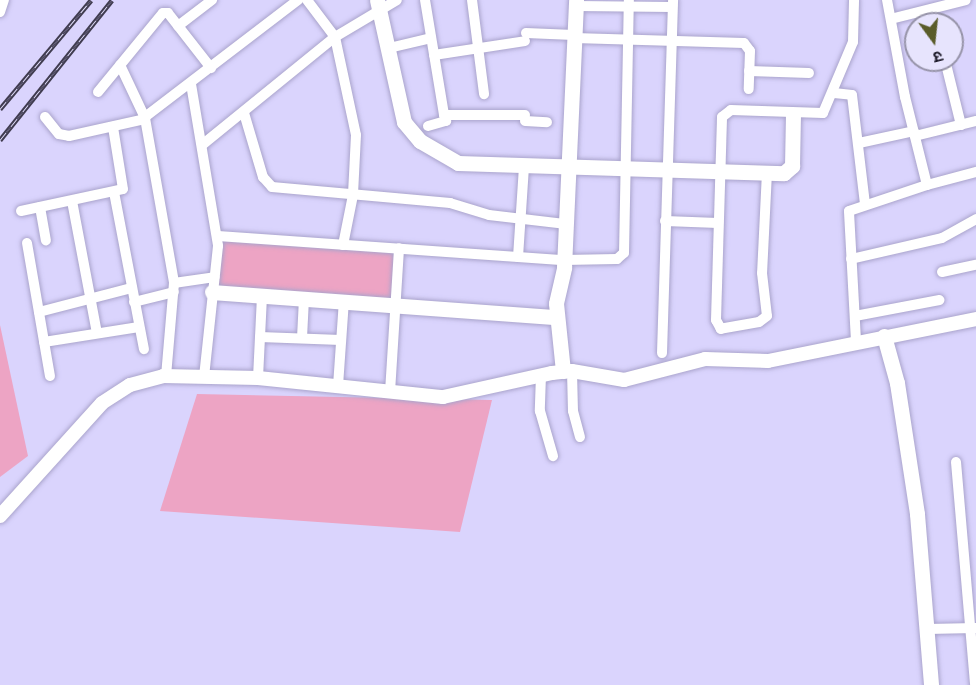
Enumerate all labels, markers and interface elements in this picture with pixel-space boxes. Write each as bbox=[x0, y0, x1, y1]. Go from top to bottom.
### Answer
north arrow bbox=[904, 12, 964, 72]
text: उ bbox=[931, 46, 946, 69]

